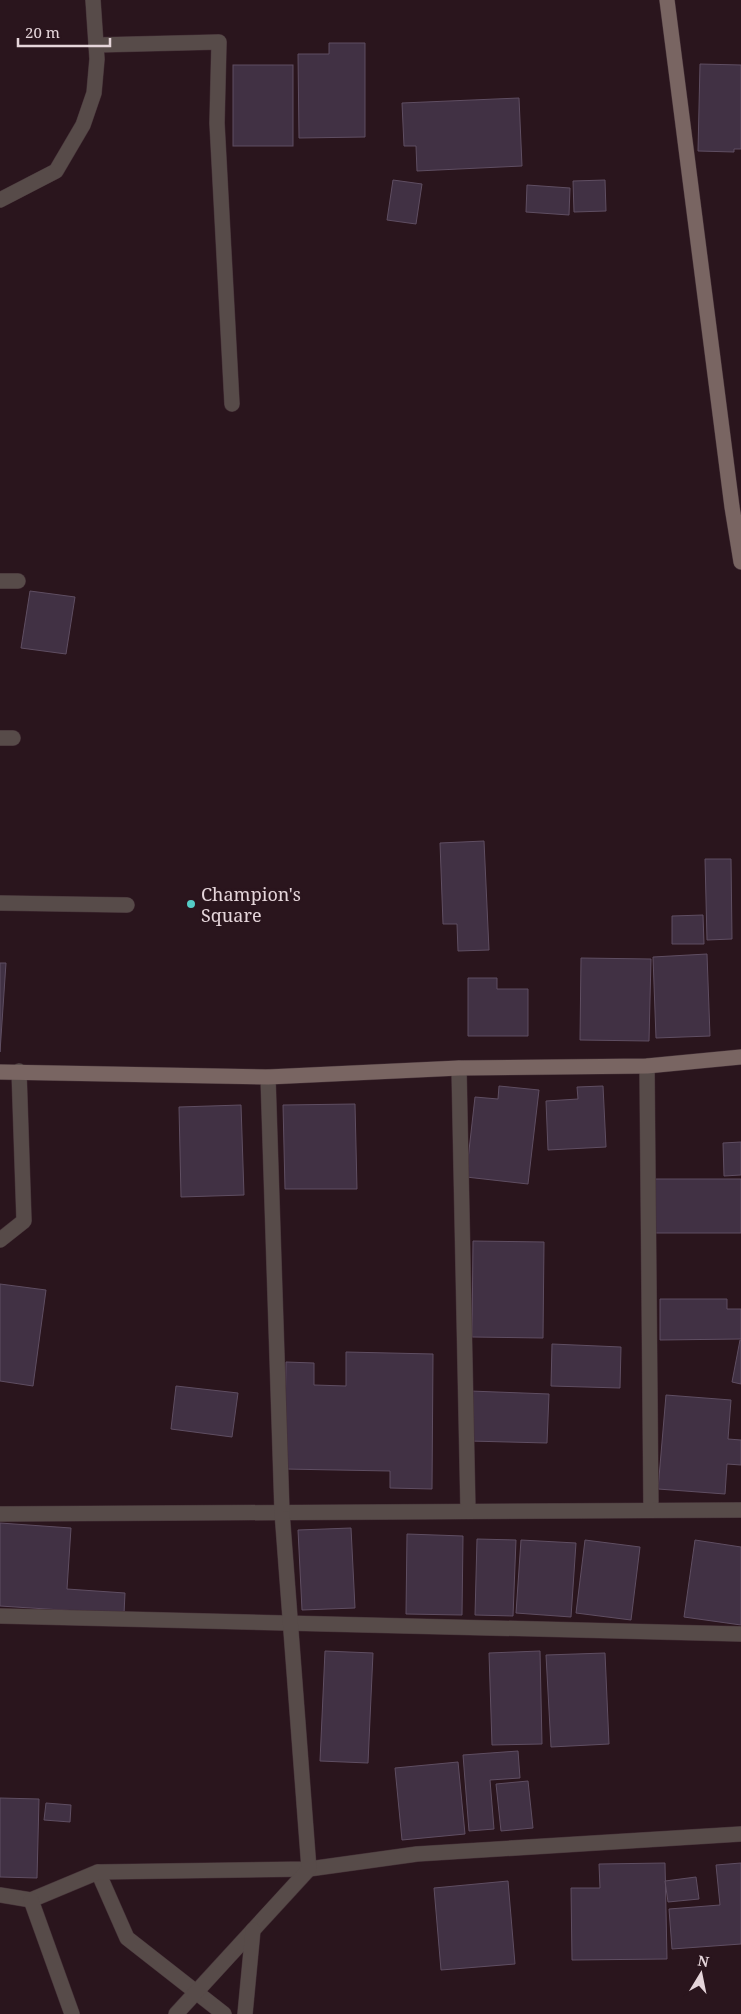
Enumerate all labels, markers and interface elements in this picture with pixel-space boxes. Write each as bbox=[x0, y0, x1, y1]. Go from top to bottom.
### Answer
scale bar bbox=[18, 15, 110, 47]
text: 20 m bbox=[25, 22, 60, 42]
place label: Champion's Square bbox=[201, 882, 301, 927]
marker: Champion's Square bbox=[185, 898, 197, 910]
north arrow bbox=[676, 1949, 726, 1999]
text: N bbox=[696, 1950, 710, 1971]

